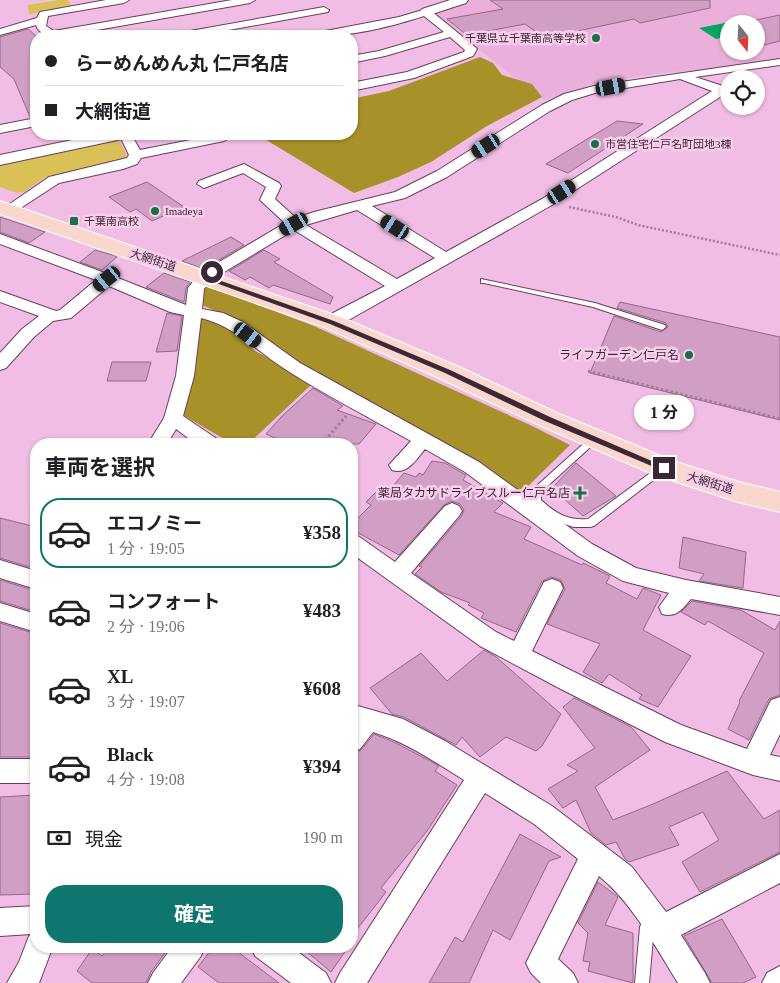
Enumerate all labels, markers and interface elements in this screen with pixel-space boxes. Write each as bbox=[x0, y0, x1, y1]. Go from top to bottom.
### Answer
north arrow bbox=[720, 15, 765, 60]
map controls bbox=[720, 15, 765, 115]
place label: 千葉県立千葉南高等学校 bbox=[465, 32, 586, 44]
marker: 千葉県立千葉南高等学校 bbox=[590, 32, 602, 44]
text: らーめんめん丸 仁戸名店 bbox=[75, 53, 289, 74]
button: locate bbox=[720, 70, 765, 115]
car bbox=[594, 77, 627, 97]
text: 大網街道 bbox=[75, 101, 151, 122]
car bbox=[469, 132, 502, 160]
marker: 市営住宅仁戸名町団地3棟 bbox=[589, 138, 601, 150]
place label: 市営住宅仁戸名町団地3棟 bbox=[605, 138, 732, 150]
car bbox=[545, 178, 578, 206]
marker: Imadeya bbox=[149, 205, 161, 217]
place label: Imadeya bbox=[165, 205, 203, 217]
car bbox=[277, 210, 310, 238]
car bbox=[378, 213, 411, 241]
marker: 千葉南高校 bbox=[68, 215, 80, 227]
place label: 千葉南高校 bbox=[84, 215, 139, 227]
street label: 大網街道 bbox=[128, 246, 178, 274]
route start bbox=[201, 261, 223, 283]
car bbox=[90, 264, 123, 294]
car bbox=[231, 320, 264, 350]
place label: ライフガーデン仁戸名 bbox=[559, 348, 679, 362]
marker: ライフガーデン仁戸名 bbox=[683, 349, 695, 361]
callout: 1 分 bbox=[634, 396, 694, 430]
text: 1 分 bbox=[650, 404, 678, 421]
text: 車両を選択 bbox=[45, 455, 155, 480]
route end bbox=[653, 457, 675, 479]
street label: 大網街道 bbox=[685, 469, 735, 497]
place label: 薬局タカサドライブスルー仁戸名店 bbox=[378, 486, 570, 500]
marker: 薬局タカサドライブスルー仁戸名店 bbox=[574, 487, 586, 499]
icon: car bbox=[47, 511, 92, 556]
text: エコノミー bbox=[107, 513, 202, 534]
text: ¥358 bbox=[303, 522, 341, 543]
text: 1 分 · 19:05 bbox=[107, 540, 185, 557]
icon: car bbox=[47, 589, 92, 634]
text: コンフォート bbox=[107, 591, 220, 612]
text: ¥483 bbox=[303, 600, 341, 621]
text: 2 分 · 19:06 bbox=[107, 618, 185, 635]
text: XL bbox=[107, 666, 133, 687]
icon: car bbox=[47, 667, 92, 712]
text: ¥608 bbox=[303, 678, 341, 699]
text: 3 分 · 19:07 bbox=[107, 693, 185, 710]
text: Black bbox=[107, 744, 153, 765]
icon: car bbox=[47, 745, 92, 790]
text: ¥394 bbox=[303, 756, 341, 777]
text: 4 分 · 19:08 bbox=[107, 771, 185, 788]
icon: cash bbox=[45, 824, 73, 852]
text: 現金 bbox=[85, 829, 123, 850]
text: 190 m bbox=[303, 829, 343, 846]
button: 確定 bbox=[45, 885, 343, 943]

